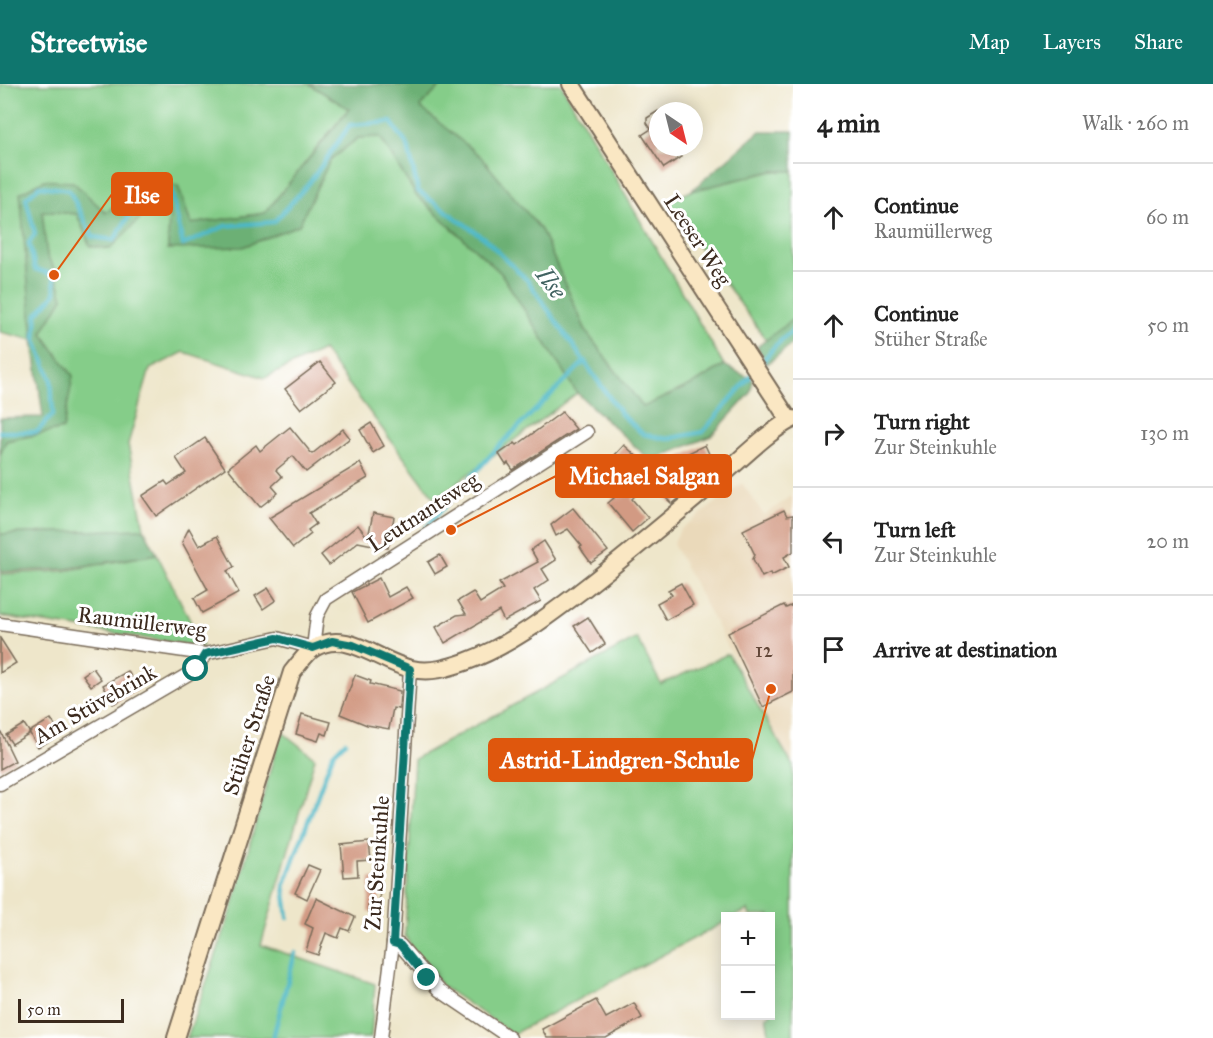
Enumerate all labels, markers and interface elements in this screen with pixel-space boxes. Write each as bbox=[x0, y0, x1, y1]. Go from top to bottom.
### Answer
text: Streetwise bbox=[30, 25, 147, 60]
text: Map bbox=[969, 29, 1010, 55]
text: Layers bbox=[1043, 29, 1101, 55]
text: Share bbox=[1134, 29, 1183, 55]
north arrow bbox=[649, 102, 703, 156]
text: 4 min bbox=[817, 107, 880, 139]
text: Walk · 260 m bbox=[1082, 111, 1189, 135]
callout: Ilse bbox=[112, 173, 172, 215]
text: Ilse bbox=[124, 180, 160, 210]
street label: Leeser Weg bbox=[658, 189, 738, 292]
text: Continue bbox=[874, 192, 959, 219]
icon: ahead bbox=[817, 201, 850, 234]
text: 60 m bbox=[1146, 205, 1189, 229]
text: Raumüllerweg bbox=[874, 219, 992, 243]
water label: Ilse bbox=[529, 260, 573, 306]
text: Continue bbox=[874, 300, 959, 327]
icon: ahead bbox=[817, 309, 850, 342]
text: 50 m bbox=[1147, 313, 1189, 337]
text: Stüher Straße bbox=[874, 327, 988, 351]
text: Turn right bbox=[874, 408, 970, 435]
icon: right bbox=[817, 417, 850, 450]
text: 130 m bbox=[1140, 421, 1189, 445]
text: Zur Steinkuhle bbox=[874, 435, 997, 459]
callout: Michael Salgan bbox=[556, 455, 731, 497]
text: Michael Salgan bbox=[568, 461, 720, 491]
street label: Leutnantsweg bbox=[362, 466, 484, 558]
text: Turn left bbox=[874, 516, 956, 543]
icon: left bbox=[817, 525, 850, 558]
text: 20 m bbox=[1146, 529, 1189, 553]
text: Zur Steinkuhle bbox=[874, 543, 997, 567]
street label: Raumüllerweg bbox=[76, 601, 209, 643]
icon: arrive bbox=[817, 633, 850, 666]
text: Arrive at destination bbox=[874, 636, 1057, 663]
house number: 12 bbox=[755, 638, 773, 662]
route start bbox=[182, 655, 208, 681]
street label: Am Stüvebrink bbox=[28, 658, 162, 750]
street label: Stüher Straße bbox=[217, 671, 281, 799]
callout: Astrid-Lindgren-Schule bbox=[489, 739, 752, 781]
text: Astrid-Lindgren-Schule bbox=[498, 745, 740, 775]
street label: Zur Steinkuhle bbox=[359, 795, 395, 931]
map controls bbox=[721, 912, 775, 1020]
button: + bbox=[721, 912, 775, 966]
route end bbox=[413, 964, 439, 990]
button: − bbox=[721, 966, 775, 1020]
scale bar bbox=[18, 996, 124, 1024]
text: 50 m bbox=[27, 1000, 61, 1019]

